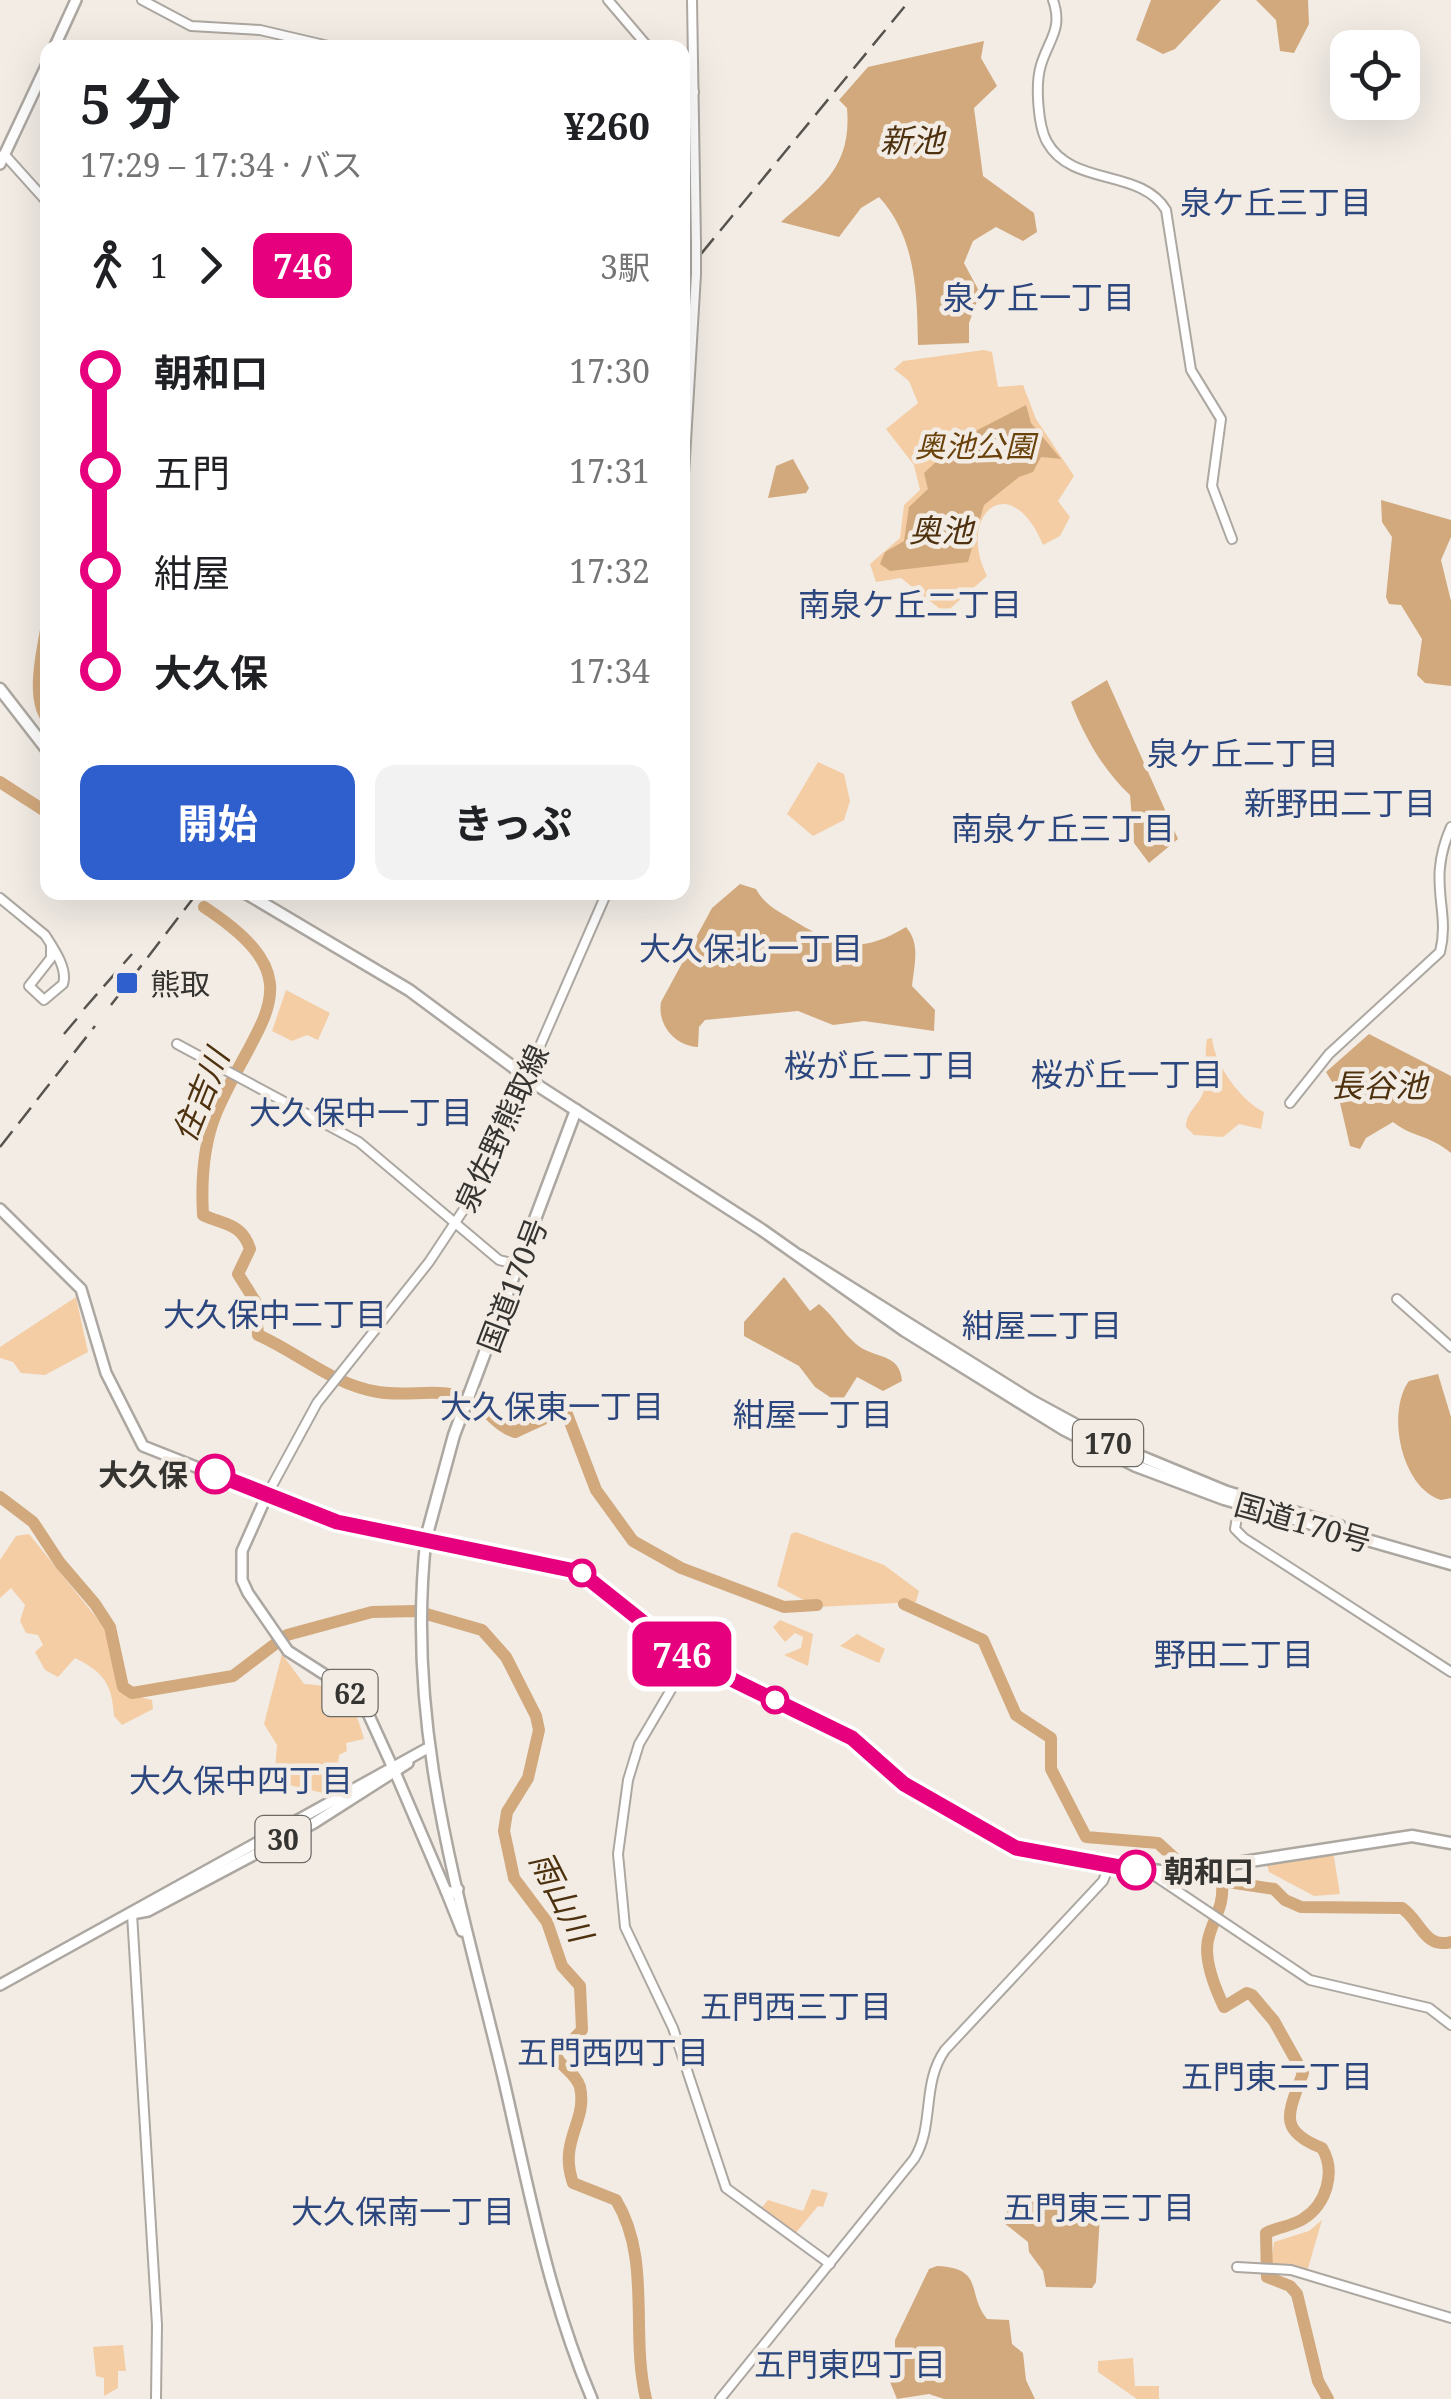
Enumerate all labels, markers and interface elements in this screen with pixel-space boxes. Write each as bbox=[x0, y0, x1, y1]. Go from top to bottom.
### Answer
map controls bbox=[1330, 30, 1420, 120]
button: locate bbox=[1330, 30, 1420, 120]
text: 5 分 bbox=[80, 65, 180, 140]
text: ¥260 bbox=[564, 99, 650, 151]
water label: 新池 bbox=[880, 118, 947, 161]
text: 17:29 – 17:34 · バス bbox=[80, 143, 363, 186]
district label: 泉ケ丘三丁目 bbox=[1180, 180, 1372, 223]
icon: walk bbox=[80, 238, 135, 293]
icon: forward bbox=[183, 238, 238, 293]
text: 746 bbox=[273, 242, 332, 289]
text: 1 bbox=[150, 244, 168, 287]
text: 3駅 bbox=[600, 245, 650, 288]
district label: 泉ケ丘一丁目 bbox=[943, 275, 1135, 318]
text: 朝和口 bbox=[154, 346, 268, 398]
text: 17:30 bbox=[569, 349, 650, 392]
park label: 奥池公園 bbox=[915, 425, 1039, 466]
text: 五門 bbox=[154, 446, 230, 498]
text: 17:31 bbox=[569, 449, 650, 492]
water label: 奥池 bbox=[909, 508, 976, 551]
text: 紺屋 bbox=[154, 546, 230, 598]
text: 17:32 bbox=[569, 549, 650, 592]
district label: 南泉ケ丘二丁目 bbox=[798, 582, 1022, 625]
text: 大久保 bbox=[154, 646, 268, 698]
text: 17:34 bbox=[569, 649, 650, 692]
district label: 泉ケ丘二丁目 bbox=[1147, 731, 1339, 774]
button: 開始 bbox=[80, 765, 355, 880]
button: きっぷ bbox=[375, 765, 650, 880]
district label: 新野田二丁目 bbox=[1244, 781, 1436, 824]
district label: 南泉ケ丘三丁目 bbox=[951, 806, 1175, 849]
district label: 大久保北一丁目 bbox=[639, 926, 863, 969]
place label: 熊取 bbox=[150, 963, 210, 1004]
marker: 熊取 bbox=[114, 970, 140, 996]
street label: 泉佐野熊取線 bbox=[444, 1038, 558, 1218]
water label: 住吉川 bbox=[162, 1040, 239, 1148]
district label: 桜が丘二丁目 bbox=[784, 1043, 976, 1086]
district label: 桜が丘一丁目 bbox=[1031, 1052, 1223, 1095]
water label: 長谷池 bbox=[1331, 1063, 1430, 1106]
district label: 大久保中一丁目 bbox=[249, 1090, 473, 1133]
street label: 国道170号 bbox=[468, 1212, 556, 1358]
district label: 大久保中二丁目 bbox=[163, 1292, 387, 1335]
district label: 紺屋二丁目 bbox=[962, 1303, 1122, 1346]
district label: 大久保東一丁目 bbox=[440, 1384, 664, 1427]
district label: 紺屋一丁目 bbox=[733, 1392, 893, 1435]
road number: 170 bbox=[1073, 1420, 1143, 1466]
place label: 大久保 bbox=[98, 1454, 188, 1495]
marker: 大久保 bbox=[196, 1455, 234, 1493]
street label: 国道170号 bbox=[1230, 1483, 1376, 1561]
unlabelled marker bbox=[569, 1560, 595, 1586]
line badge: 746 bbox=[624, 1622, 740, 1686]
text: 746 bbox=[652, 1631, 712, 1678]
district label: 野田二丁目 bbox=[1154, 1632, 1314, 1675]
road number: 62 bbox=[322, 1670, 378, 1716]
unlabelled marker bbox=[762, 1687, 788, 1713]
district label: 大久保中四丁目 bbox=[129, 1758, 353, 1801]
road number: 30 bbox=[256, 1816, 310, 1862]
water label: 雨山川 bbox=[521, 1843, 604, 1951]
place label: 朝和口 bbox=[1164, 1850, 1254, 1891]
marker: 朝和口 bbox=[1117, 1851, 1155, 1889]
district label: 五門西三丁目 bbox=[700, 1984, 892, 2027]
district label: 五門西四丁目 bbox=[517, 2030, 709, 2073]
district label: 五門東二丁目 bbox=[1181, 2054, 1373, 2097]
district label: 五門東三丁目 bbox=[1003, 2185, 1195, 2228]
district label: 大久保南一丁目 bbox=[291, 2189, 515, 2232]
district label: 五門東四丁目 bbox=[754, 2342, 946, 2385]

